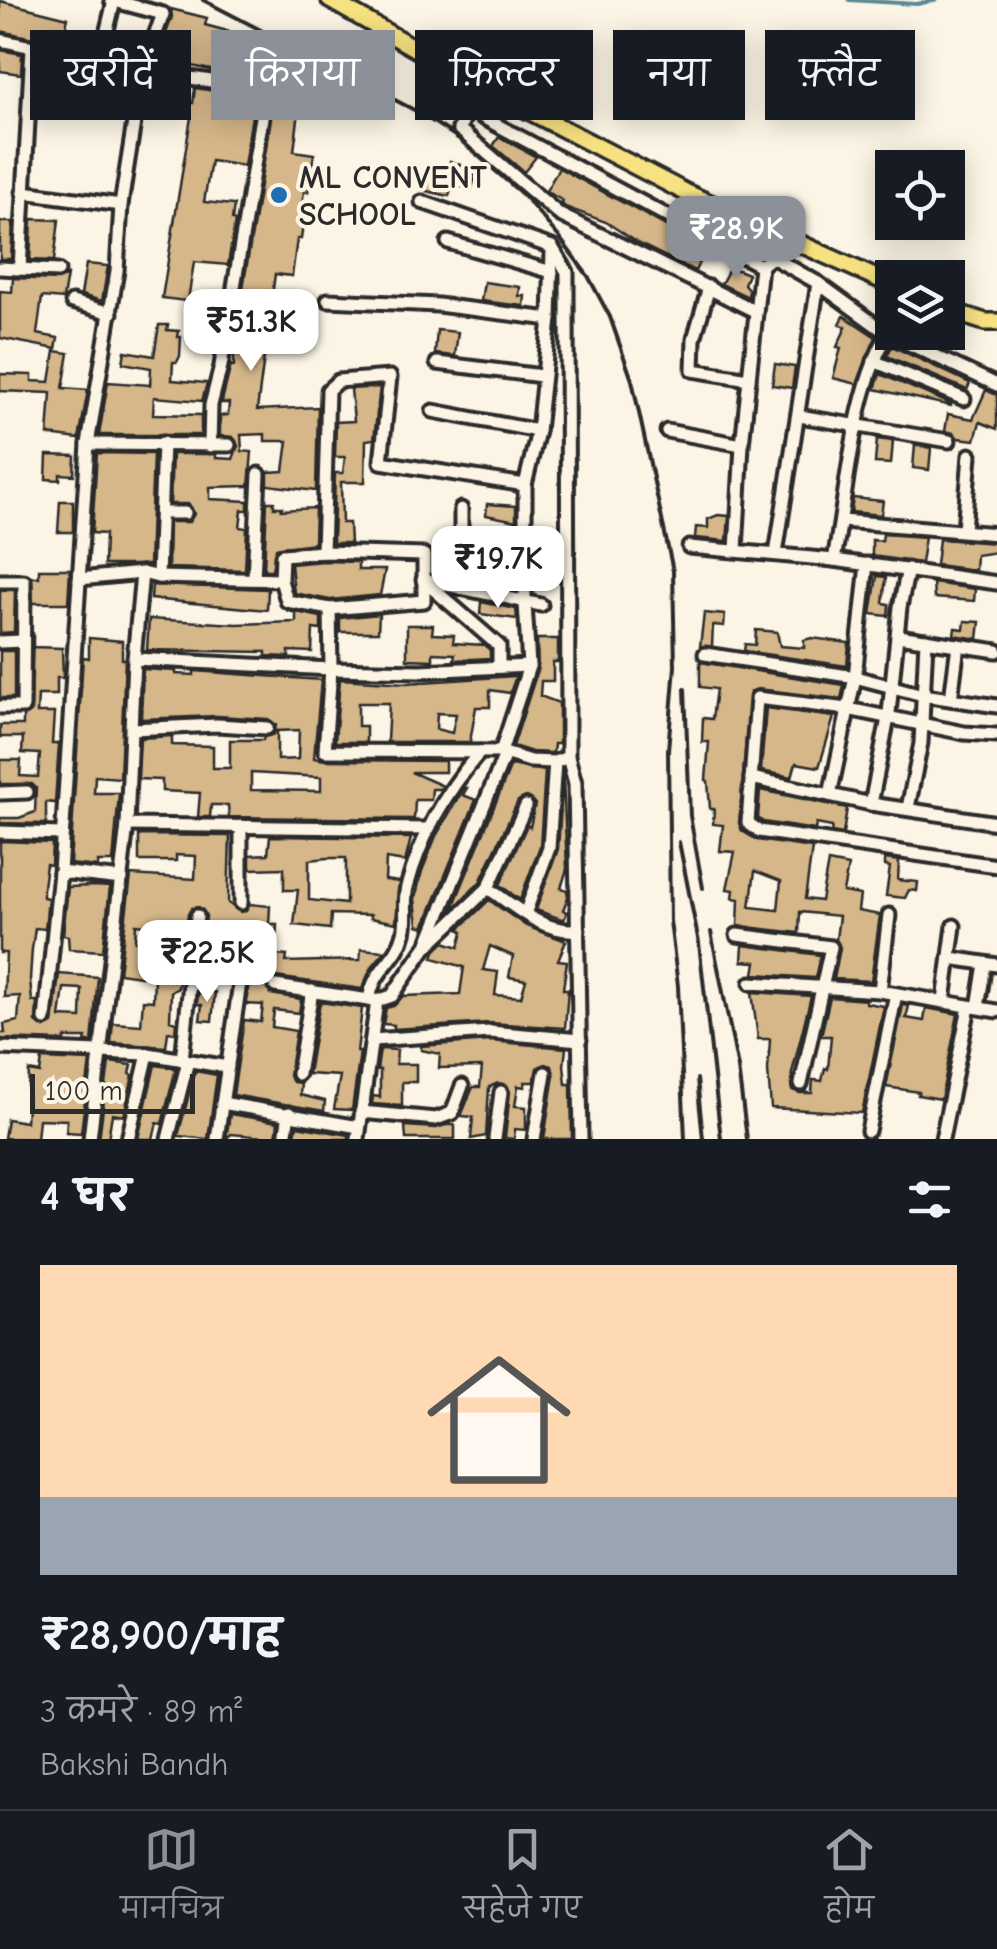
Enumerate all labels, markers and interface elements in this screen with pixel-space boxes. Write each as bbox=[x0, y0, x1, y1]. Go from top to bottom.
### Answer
chip: खरीदें bbox=[30, 30, 191, 120]
chip: किराया bbox=[211, 30, 395, 120]
chip: फ़िल्टर bbox=[415, 30, 593, 120]
chip: नया bbox=[613, 30, 745, 120]
chip: फ़्लैट bbox=[765, 30, 915, 120]
map controls bbox=[875, 150, 965, 350]
button: locate bbox=[875, 150, 965, 240]
place label: ML CONVENT SCHOOL bbox=[299, 159, 487, 233]
marker: ML CONVENT SCHOOL bbox=[268, 184, 290, 206]
pin: ₹28.9K bbox=[655, 196, 817, 281]
text: ₹28.9K bbox=[689, 210, 783, 247]
button: layers bbox=[875, 260, 965, 350]
pin: ₹51.3K bbox=[170, 289, 332, 374]
text: ₹51.3K bbox=[205, 303, 297, 340]
pin: ₹19.7K bbox=[417, 526, 579, 611]
text: ₹19.7K bbox=[453, 540, 543, 577]
pin: ₹22.5K bbox=[126, 920, 288, 1005]
text: ₹22.5K bbox=[160, 934, 254, 971]
scale bar bbox=[30, 1069, 195, 1114]
text: 100 m bbox=[45, 1075, 123, 1107]
text: 4 घर bbox=[40, 1172, 131, 1221]
icon: filters bbox=[902, 1172, 957, 1227]
icon: home bbox=[409, 1330, 589, 1510]
text: ₹28,900/माह bbox=[40, 1611, 282, 1660]
text: 3 कमरे · 89 m² bbox=[40, 1693, 242, 1730]
text: Bakshi Bandh bbox=[40, 1746, 228, 1783]
tab: मानचित्र bbox=[120, 1822, 223, 1939]
tab: सहेजे गए bbox=[463, 1822, 582, 1939]
tab: होम bbox=[822, 1822, 877, 1939]

